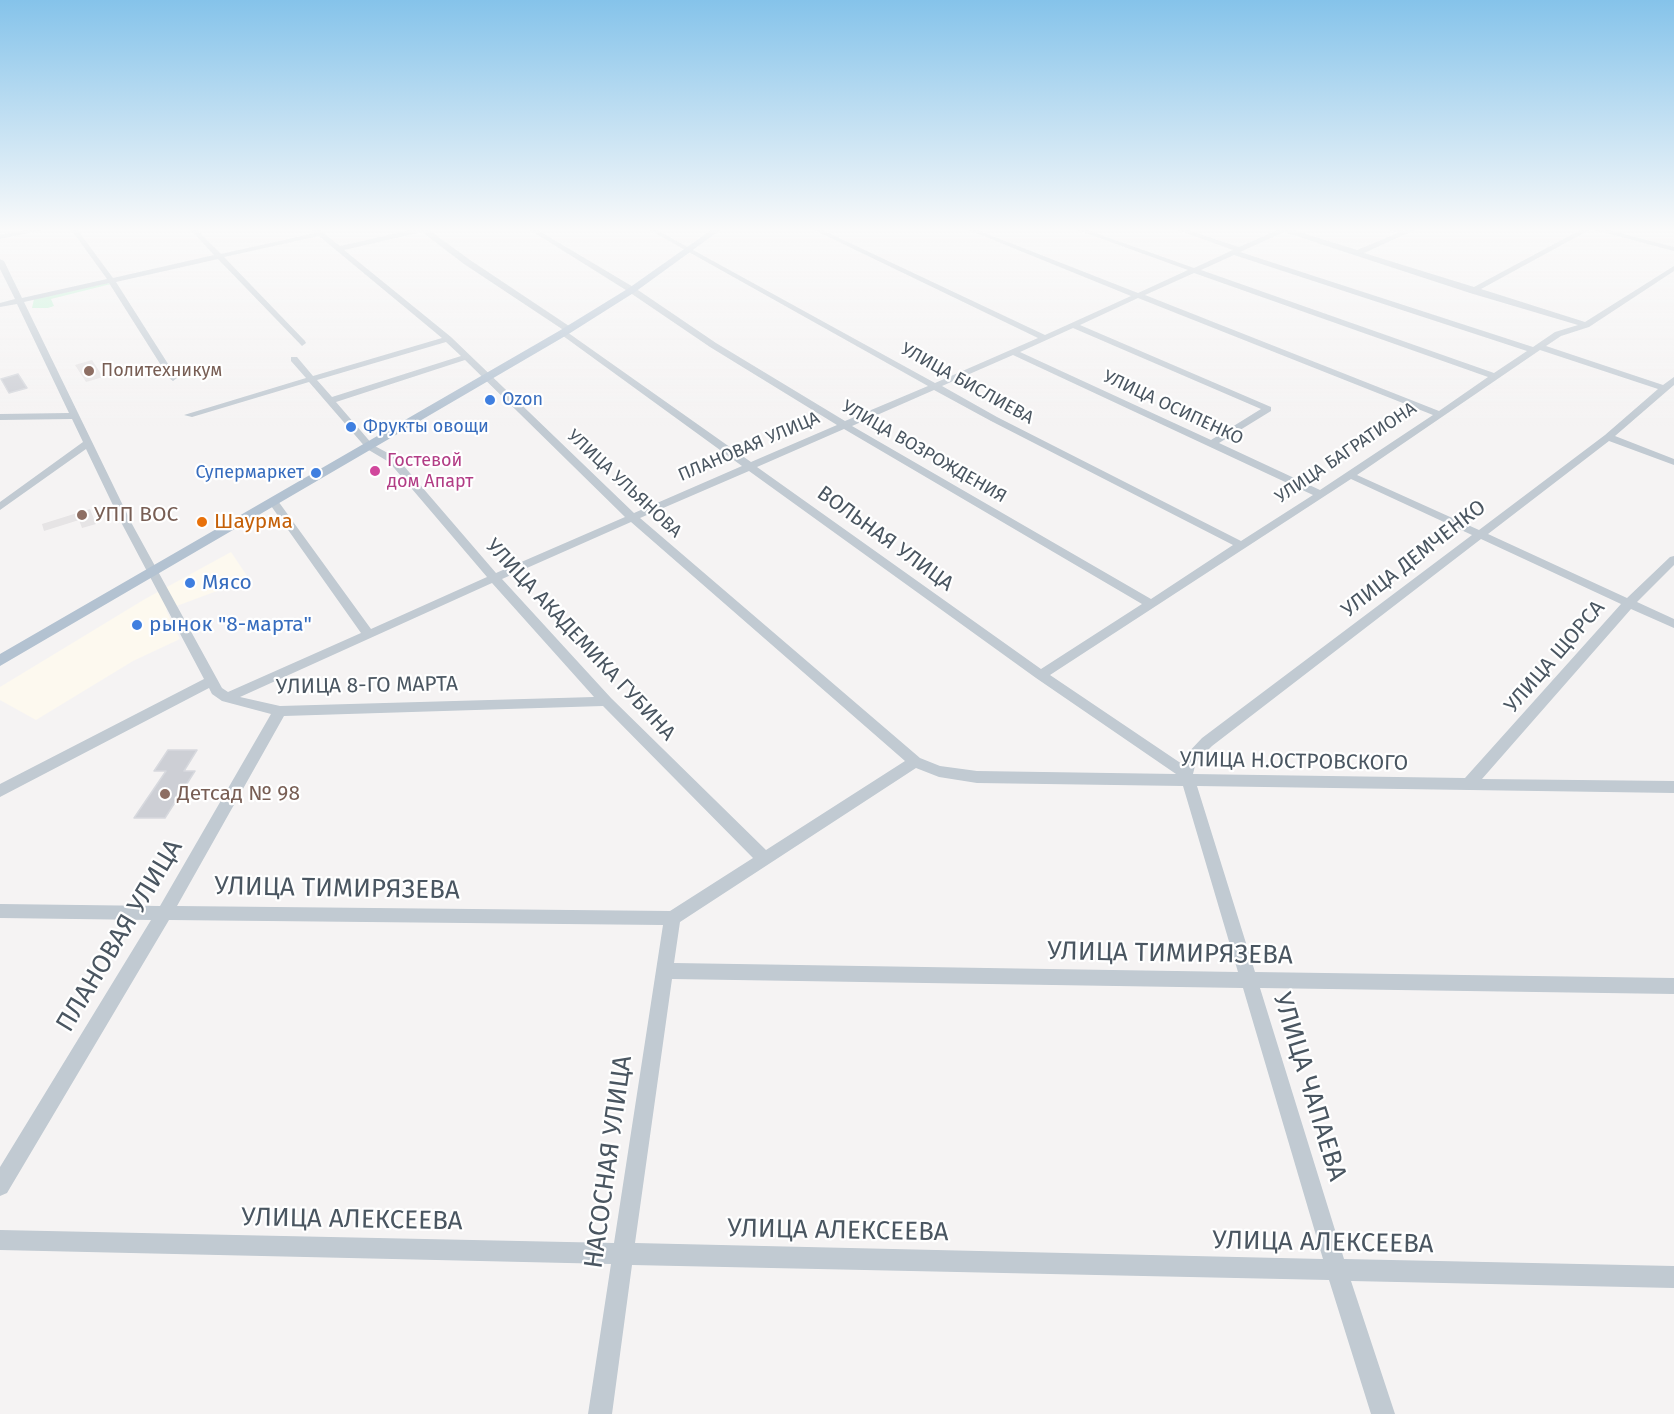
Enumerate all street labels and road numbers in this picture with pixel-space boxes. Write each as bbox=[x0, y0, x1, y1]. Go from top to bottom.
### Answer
street label: УЛИЦА БИСЛИЕВА bbox=[897, 339, 1037, 429]
street label: УЛИЦА ОСИПЕНКО bbox=[1099, 366, 1247, 450]
street label: УЛИЦА ВОЗРОЖДЕНИЯ bbox=[838, 396, 1010, 508]
street label: УЛИЦА БАГРАТИОНА bbox=[1271, 398, 1421, 508]
street label: ПЛАНОВАЯ УЛИЦА bbox=[675, 407, 823, 487]
street label: УЛИЦА УЛЬЯНОВА bbox=[562, 425, 686, 543]
street label: ВОЛЬНАЯ УЛИЦА bbox=[812, 481, 958, 597]
street label: УЛИЦА ДЕМЧЕНКО bbox=[1337, 495, 1491, 623]
street label: УЛИЦА АКАДЕМИКА ГУБИНА bbox=[480, 534, 680, 746]
street label: УЛИЦА ЩОРСА bbox=[1499, 596, 1611, 718]
street label: УЛИЦА 8-ГО МАРТА bbox=[276, 672, 458, 700]
street label: УЛИЦА Н.ОСТРОВСКОГО bbox=[1180, 747, 1408, 777]
street label: ПЛАНОВАЯ УЛИЦА bbox=[50, 834, 190, 1038]
street label: УЛИЦА ТИМИРЯЗЕВА bbox=[214, 871, 460, 907]
street label: УЛИЦА ТИМИРЯЗЕВА bbox=[1047, 936, 1293, 972]
street label: УЛИЦА ЧАПАЕВА bbox=[1266, 989, 1352, 1185]
street label: НАСОСНАЯ УЛИЦА bbox=[579, 1054, 639, 1270]
street label: УЛИЦА АЛЕКСЕЕВА bbox=[241, 1202, 463, 1238]
street label: УЛИЦА АЛЕКСЕЕВА bbox=[727, 1213, 949, 1249]
street label: УЛИЦА АЛЕКСЕЕВА bbox=[1212, 1225, 1434, 1261]

